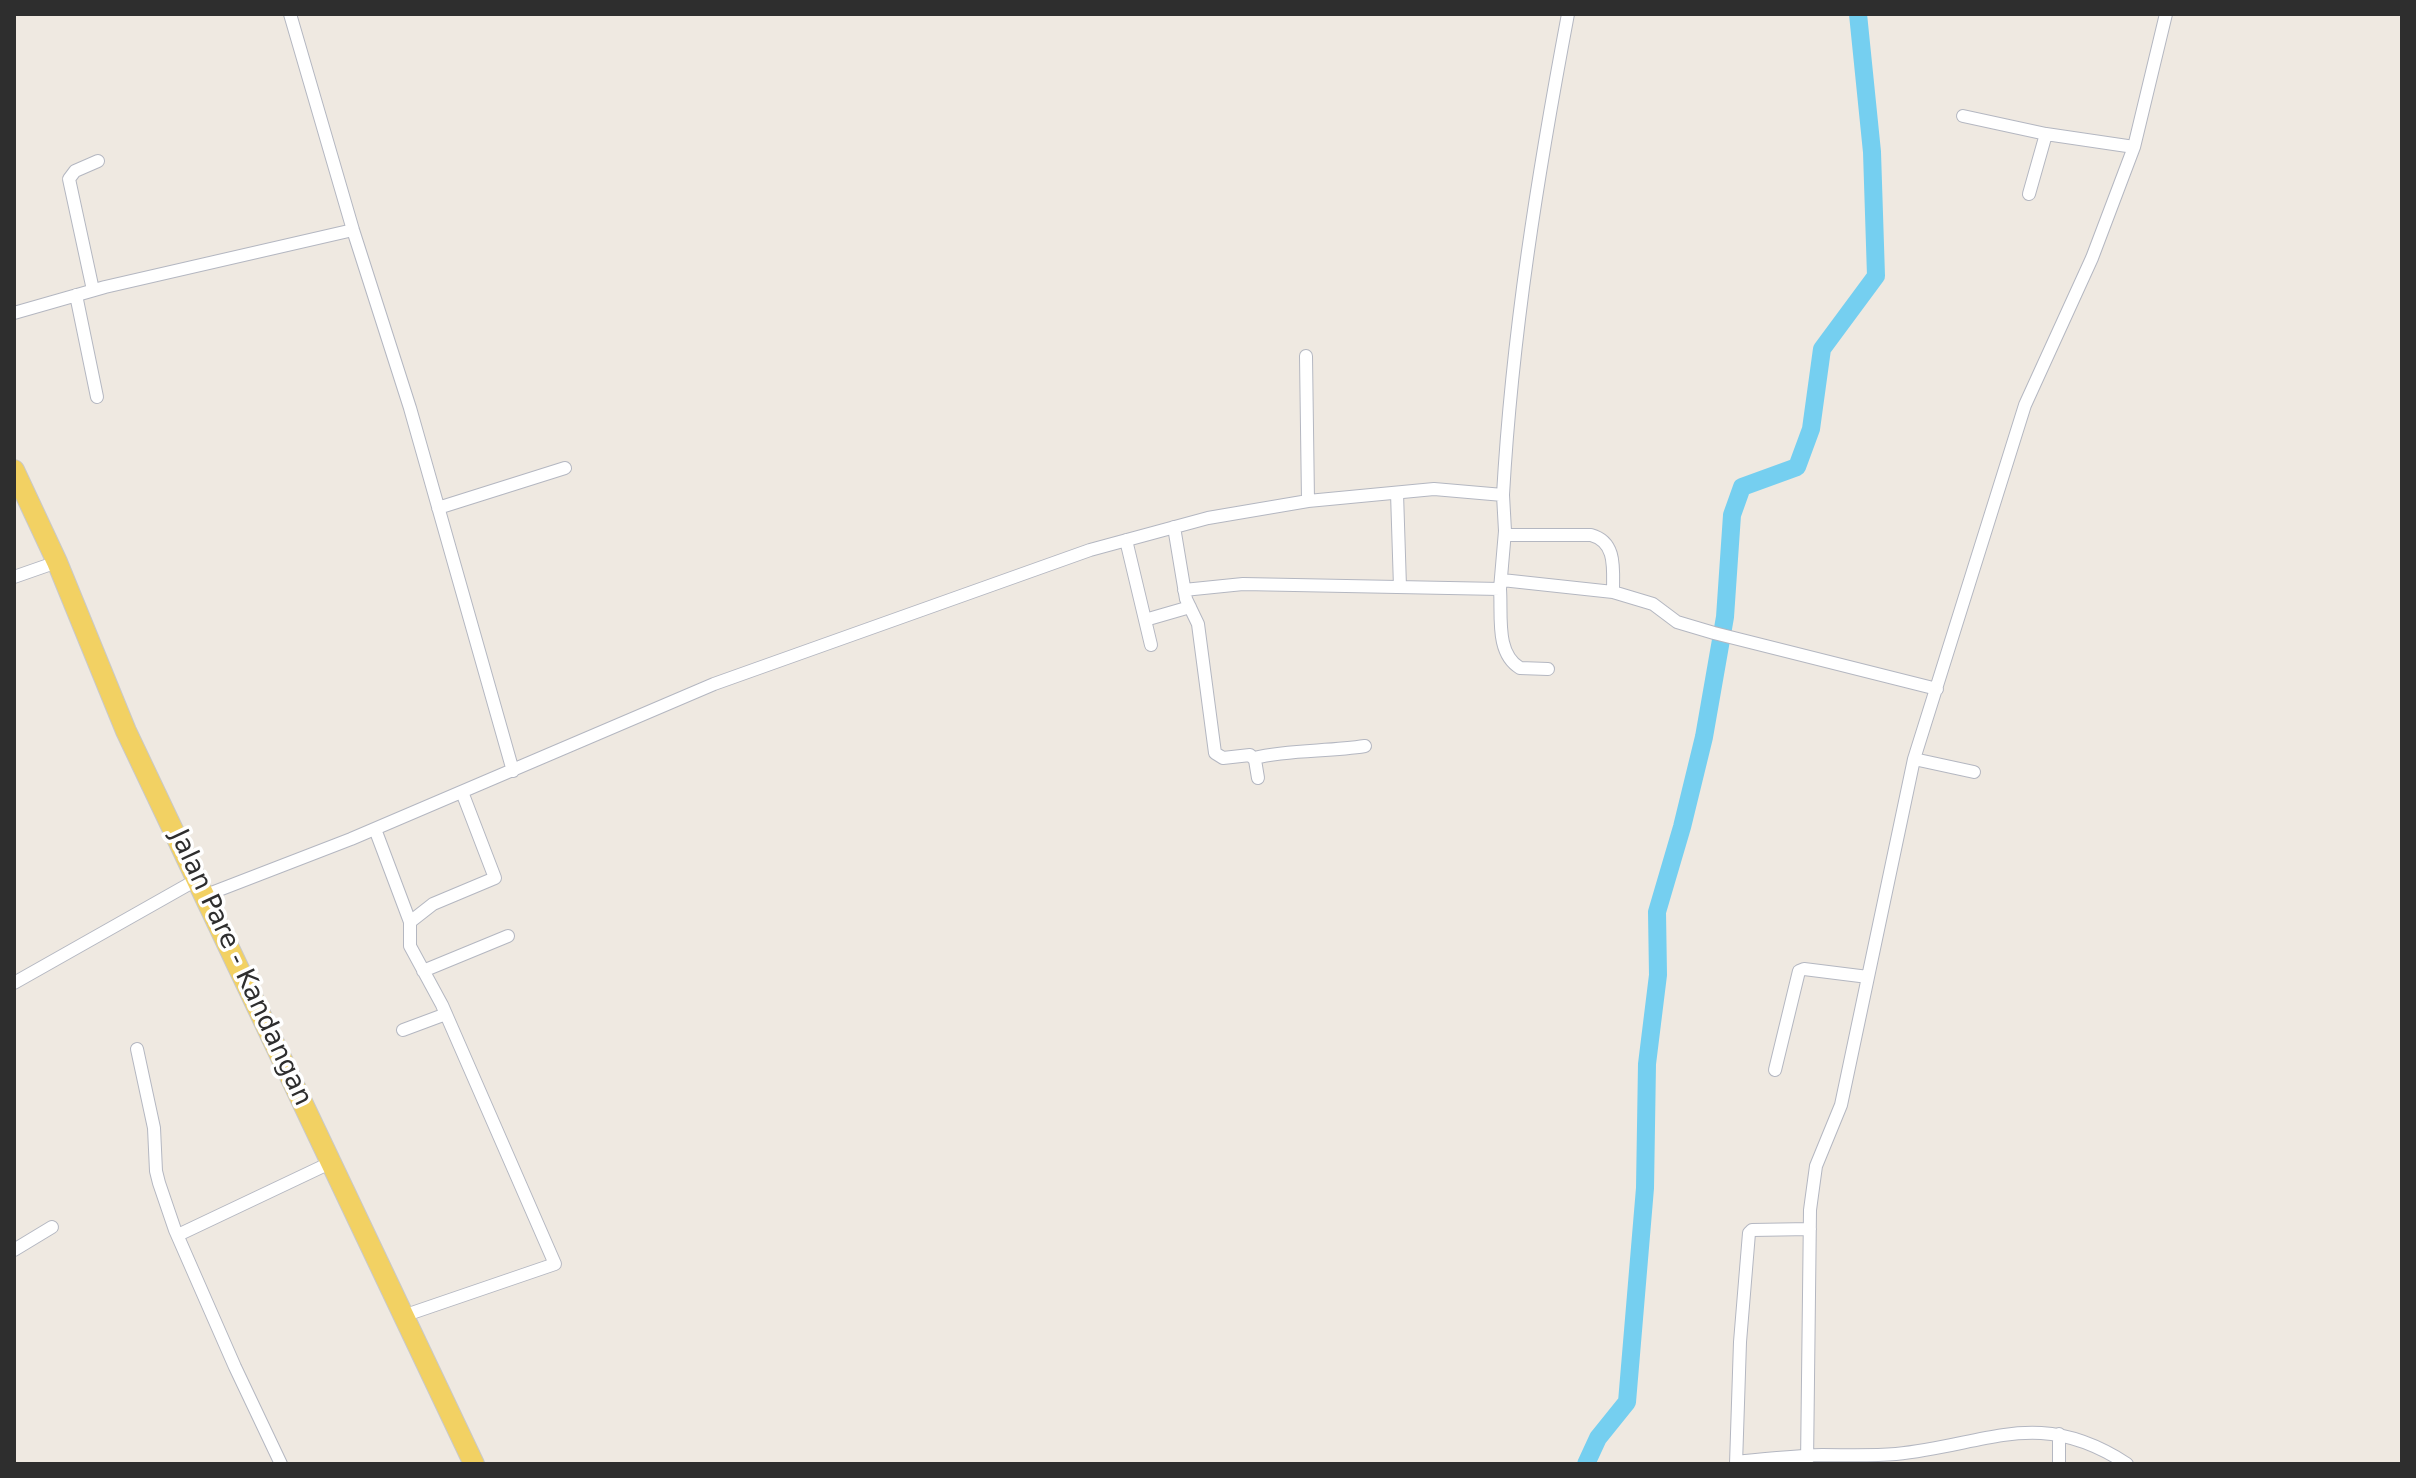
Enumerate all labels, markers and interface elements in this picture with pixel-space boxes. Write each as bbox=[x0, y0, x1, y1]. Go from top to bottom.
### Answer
street label: Jalan Pare - Kandangan bbox=[162, 825, 318, 1111]

